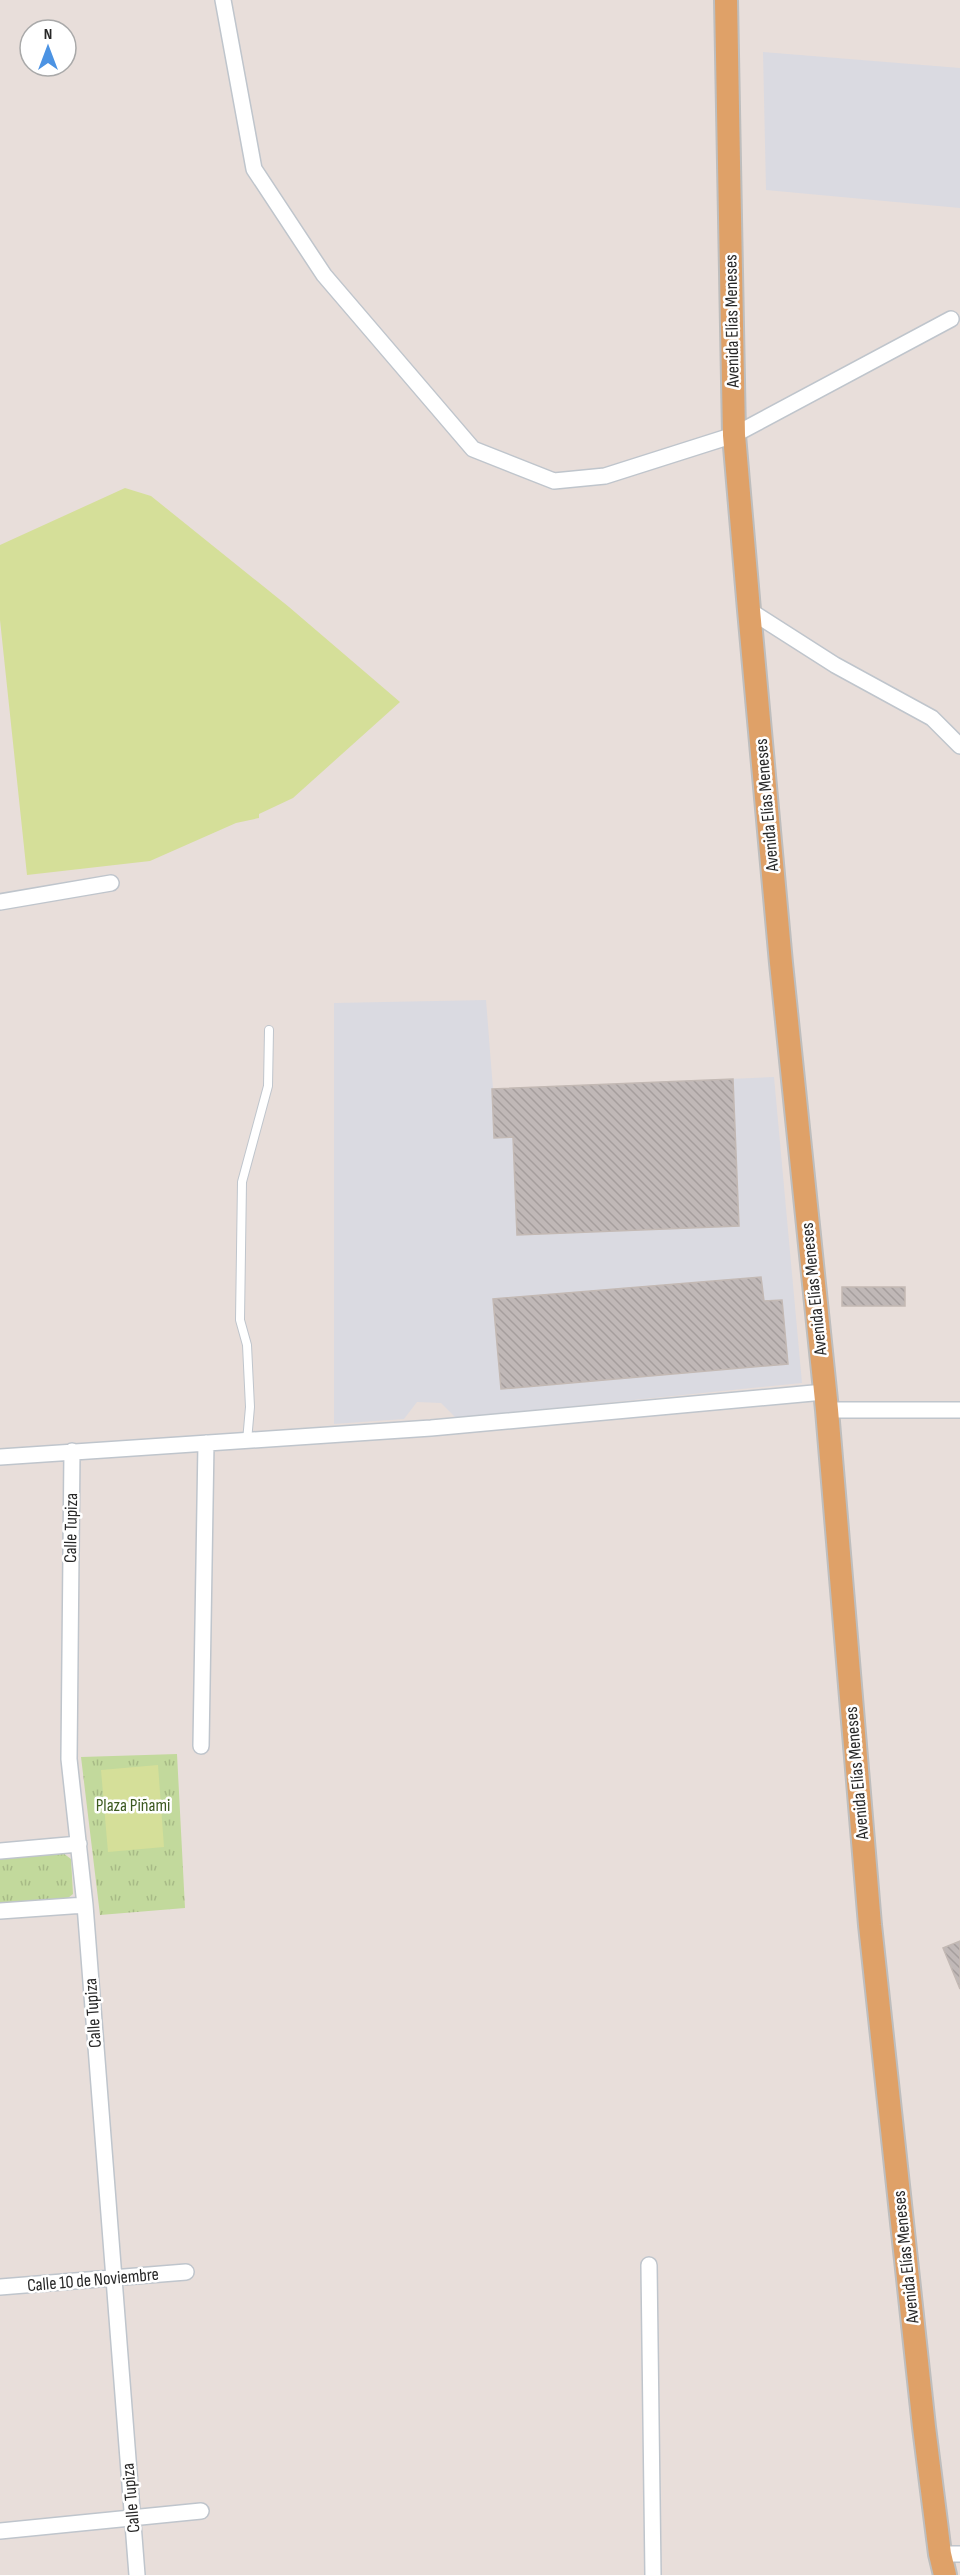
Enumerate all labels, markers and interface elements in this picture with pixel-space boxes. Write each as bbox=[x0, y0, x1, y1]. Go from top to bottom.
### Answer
north arrow bbox=[18, 18, 78, 78]
text: N bbox=[44, 25, 52, 44]
street label: Avenida Elías Meneses bbox=[720, 254, 744, 389]
street label: Avenida Elías Meneses bbox=[751, 738, 783, 873]
street label: Avenida Elías Meneses bbox=[797, 1222, 832, 1357]
street label: Calle Tupiza bbox=[60, 1493, 82, 1563]
street label: Avenida Elías Meneses bbox=[841, 1706, 873, 1841]
park label: Plaza Piñami bbox=[96, 1795, 170, 1816]
street label: Calle Tupiza bbox=[80, 1977, 106, 2049]
street label: Avenida Elías Meneses bbox=[889, 2190, 924, 2325]
street label: Calle 10 de Noviembre bbox=[26, 2264, 160, 2296]
street label: Calle Tupiza bbox=[117, 2462, 145, 2534]

